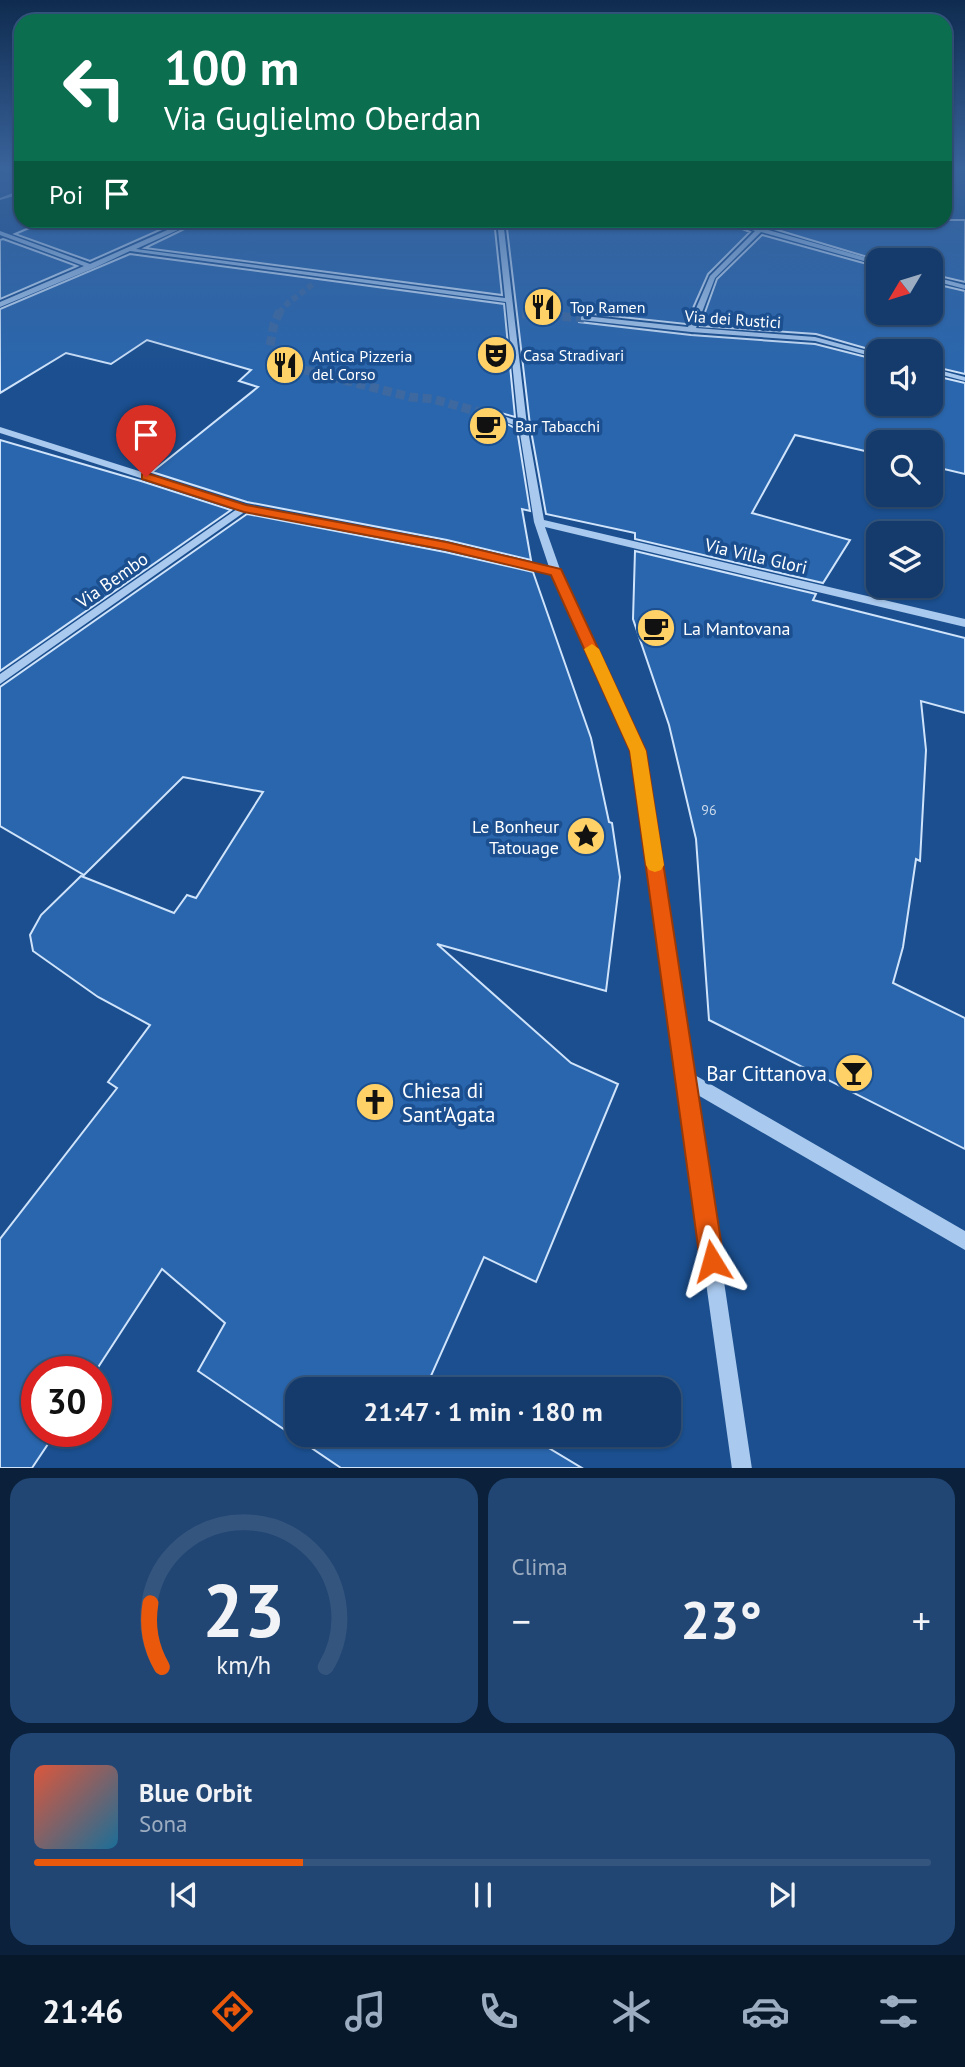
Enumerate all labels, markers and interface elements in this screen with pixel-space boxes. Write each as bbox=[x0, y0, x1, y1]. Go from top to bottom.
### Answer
text: 100 m bbox=[164, 35, 299, 99]
icon: left bbox=[49, 42, 140, 133]
text: Via Guglielmo Oberdan bbox=[164, 97, 481, 139]
icon: arrive bbox=[98, 175, 136, 213]
text: Poi bbox=[49, 178, 84, 211]
north arrow bbox=[866, 248, 943, 326]
map controls bbox=[866, 248, 943, 598]
restaurant icon: Top Ramen bbox=[522, 286, 564, 328]
place label: Top Ramen bbox=[570, 297, 646, 317]
street label: Via dei Rustici bbox=[683, 306, 782, 332]
theatre icon: Casa Stradivari bbox=[475, 334, 517, 376]
button: sound bbox=[866, 339, 943, 416]
restaurant icon: Antica Pizzeria del Corso bbox=[264, 344, 306, 386]
place label: Casa Stradivari bbox=[523, 345, 624, 365]
place label: Antica Pizzeria del Corso bbox=[312, 346, 412, 384]
pin bbox=[116, 405, 176, 477]
cafe icon: Bar Tabacchi bbox=[467, 405, 509, 447]
icon: arrive bbox=[127, 416, 165, 454]
place label: Bar Tabacchi bbox=[515, 416, 600, 436]
button: search bbox=[866, 430, 943, 507]
button: layers bbox=[866, 521, 943, 598]
street label: Via Villa Glori bbox=[702, 533, 809, 579]
street label: Via Bembo bbox=[71, 547, 152, 614]
cafe icon: La Mantovana bbox=[635, 607, 677, 649]
place label: La Mantovana bbox=[683, 617, 790, 640]
house number: 96 bbox=[701, 801, 717, 819]
place label: Le Bonheur Tatouage bbox=[472, 815, 559, 859]
place icon: Le Bonheur Tatouage bbox=[565, 815, 607, 857]
bar icon: Bar Cittanova bbox=[833, 1052, 875, 1094]
place label: Bar Cittanova bbox=[706, 1060, 827, 1087]
place label: Chiesa di Sant'Agata bbox=[402, 1077, 495, 1128]
church icon: Chiesa di Sant'Agata bbox=[354, 1081, 396, 1123]
position arrow bbox=[675, 1224, 749, 1298]
speed limit sign: 30 bbox=[21, 1356, 112, 1447]
text: 21:47 · 1 min · 180 m bbox=[363, 1395, 603, 1428]
text: Clima bbox=[512, 1552, 568, 1581]
text: 23 bbox=[202, 1563, 285, 1657]
text: 23° bbox=[680, 1586, 762, 1653]
text: − bbox=[512, 1596, 531, 1645]
text: + bbox=[912, 1596, 931, 1645]
text: km/h bbox=[216, 1648, 271, 1680]
text: Blue Orbit bbox=[139, 1776, 252, 1809]
text: Sona bbox=[139, 1809, 188, 1838]
icon: previous bbox=[165, 1876, 203, 1914]
icon: pause bbox=[464, 1876, 502, 1914]
icon: next bbox=[763, 1876, 801, 1914]
icon: directions bbox=[208, 1987, 257, 2036]
icon: music bbox=[341, 1987, 390, 2036]
icon: phone bbox=[474, 1987, 523, 2036]
icon: climate bbox=[607, 1987, 656, 2036]
icon: car bbox=[741, 1987, 790, 2036]
icon: filters bbox=[874, 1987, 923, 2036]
text: 21:46 bbox=[42, 1990, 123, 2032]

